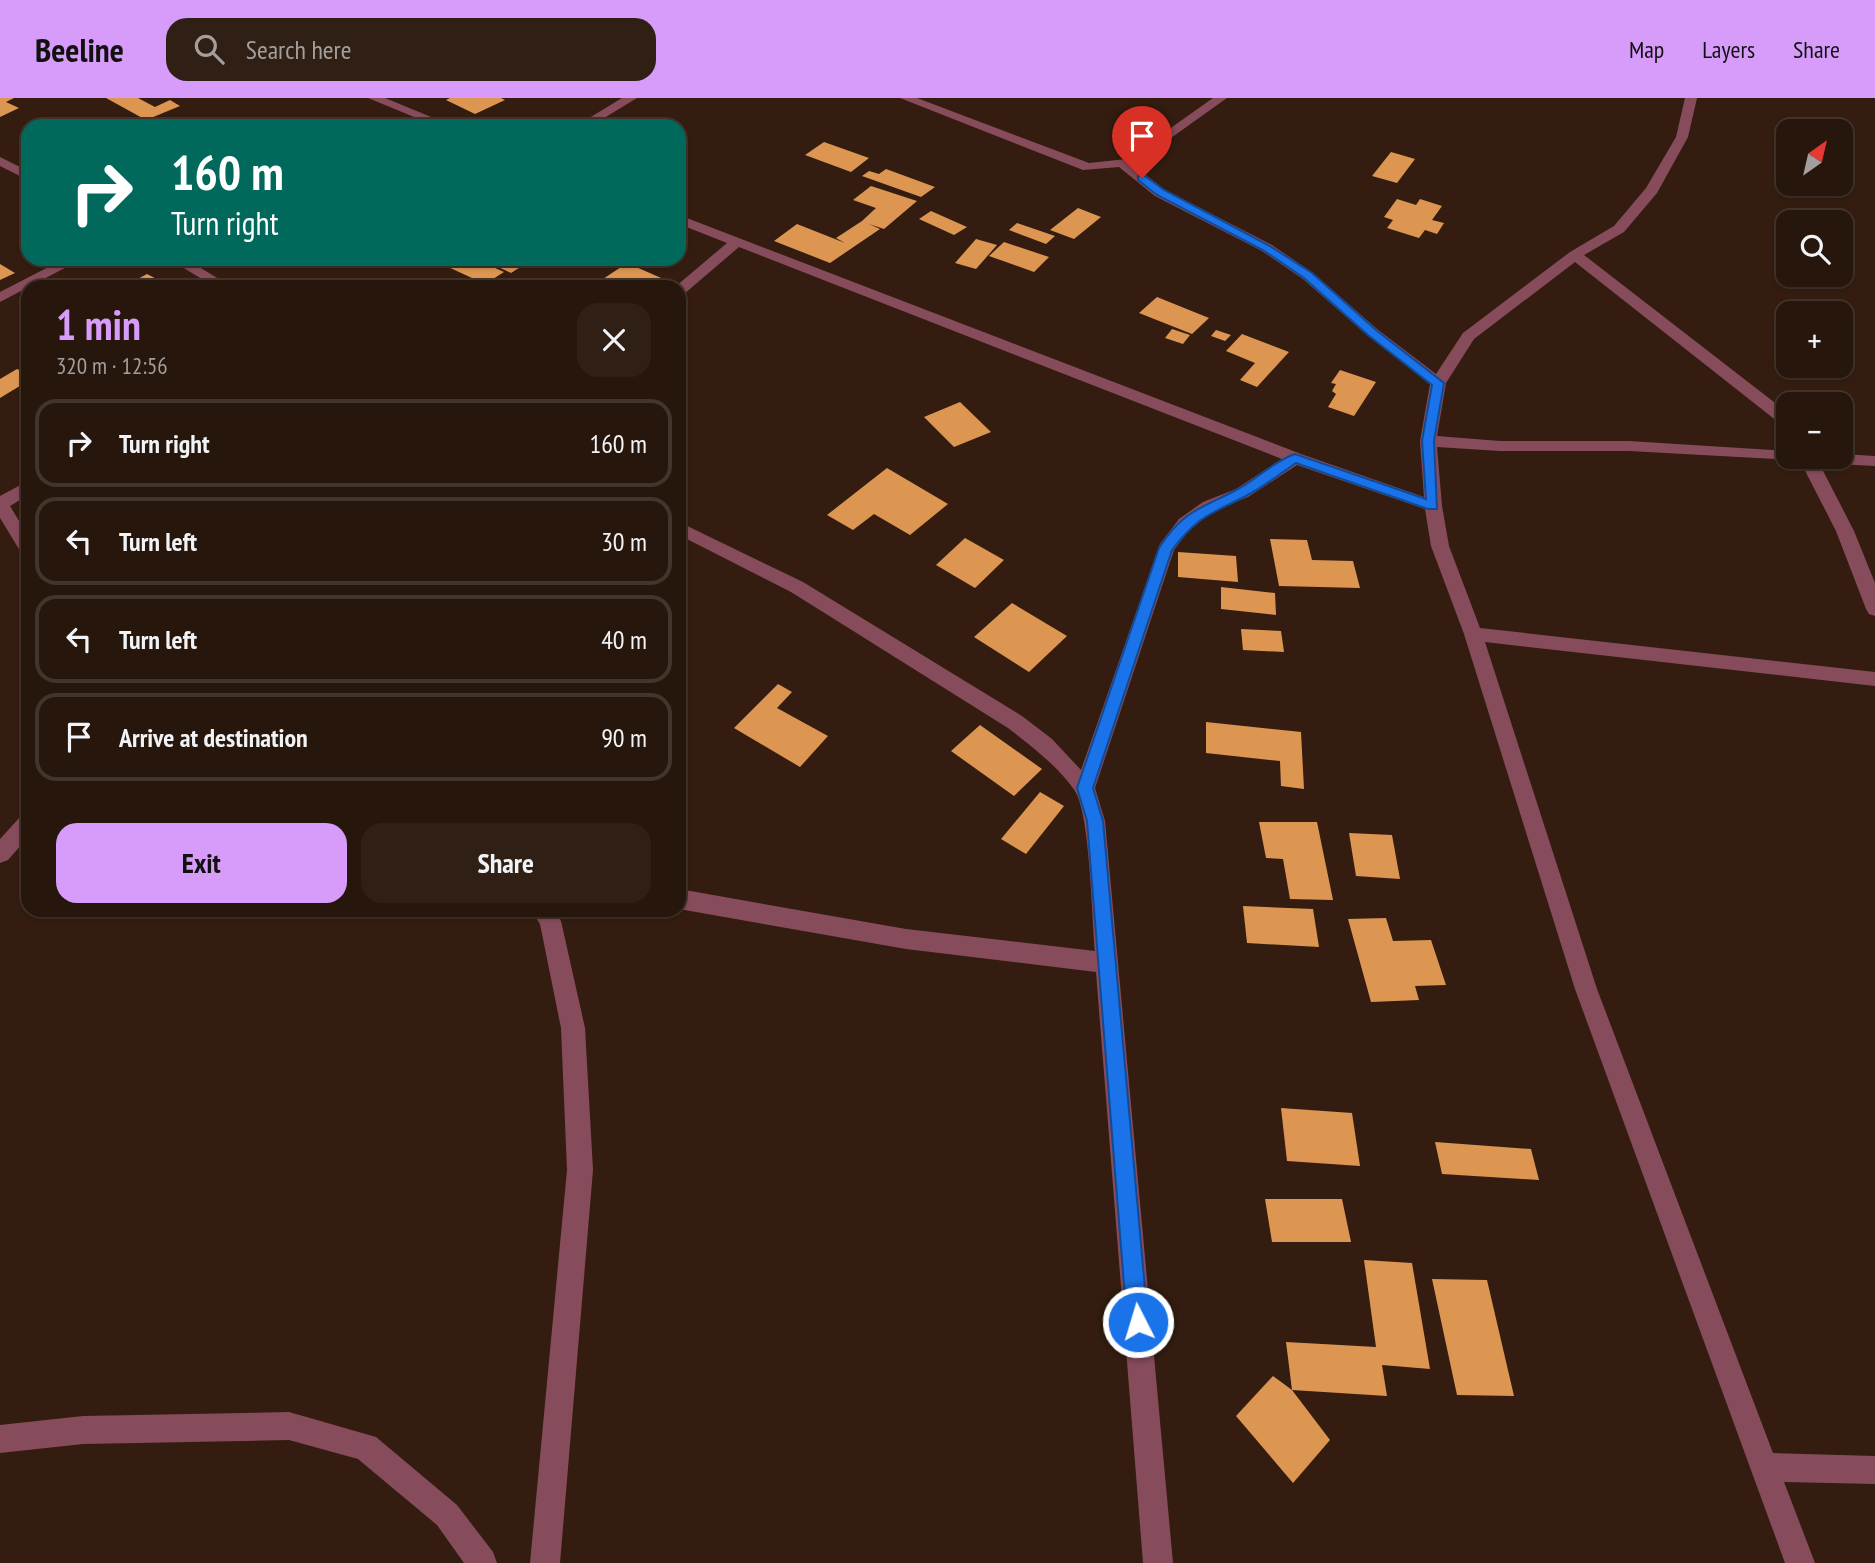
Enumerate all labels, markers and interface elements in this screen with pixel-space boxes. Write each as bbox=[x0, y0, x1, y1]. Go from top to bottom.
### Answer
search box bbox=[166, 18, 656, 81]
text: Beeline bbox=[35, 28, 124, 71]
icon: search bbox=[190, 30, 228, 68]
text: Search here bbox=[246, 33, 351, 66]
text: Map bbox=[1629, 34, 1664, 65]
text: Layers bbox=[1702, 34, 1755, 65]
text: Share bbox=[1793, 34, 1840, 65]
pin bbox=[1112, 106, 1172, 178]
icon: arrive bbox=[1123, 117, 1161, 155]
north arrow bbox=[1776, 119, 1853, 196]
map controls bbox=[1776, 119, 1853, 469]
text: 160 m bbox=[171, 140, 284, 204]
icon: right bbox=[56, 147, 147, 238]
text: Turn right bbox=[171, 202, 279, 244]
button: search bbox=[1776, 210, 1853, 287]
text: 1 min bbox=[56, 297, 141, 352]
button: + bbox=[1776, 301, 1853, 378]
button: close bbox=[577, 303, 651, 377]
text: 320 m · 12:56 bbox=[56, 351, 168, 380]
button: − bbox=[1776, 392, 1853, 469]
icon: right bbox=[60, 424, 98, 462]
text: Turn right bbox=[119, 427, 210, 460]
text: 160 m bbox=[589, 427, 647, 460]
icon: left bbox=[60, 522, 98, 560]
text: Turn left bbox=[119, 525, 197, 558]
text: 30 m bbox=[601, 525, 647, 558]
icon: left bbox=[60, 620, 98, 658]
text: Turn left bbox=[119, 623, 197, 656]
text: 40 m bbox=[601, 623, 647, 656]
icon: arrive bbox=[60, 718, 98, 756]
text: Arrive at destination bbox=[119, 721, 308, 754]
text: 90 m bbox=[601, 721, 647, 754]
button: Exit bbox=[56, 823, 347, 903]
button: Share bbox=[361, 823, 651, 903]
position arrow bbox=[1101, 1285, 1175, 1359]

